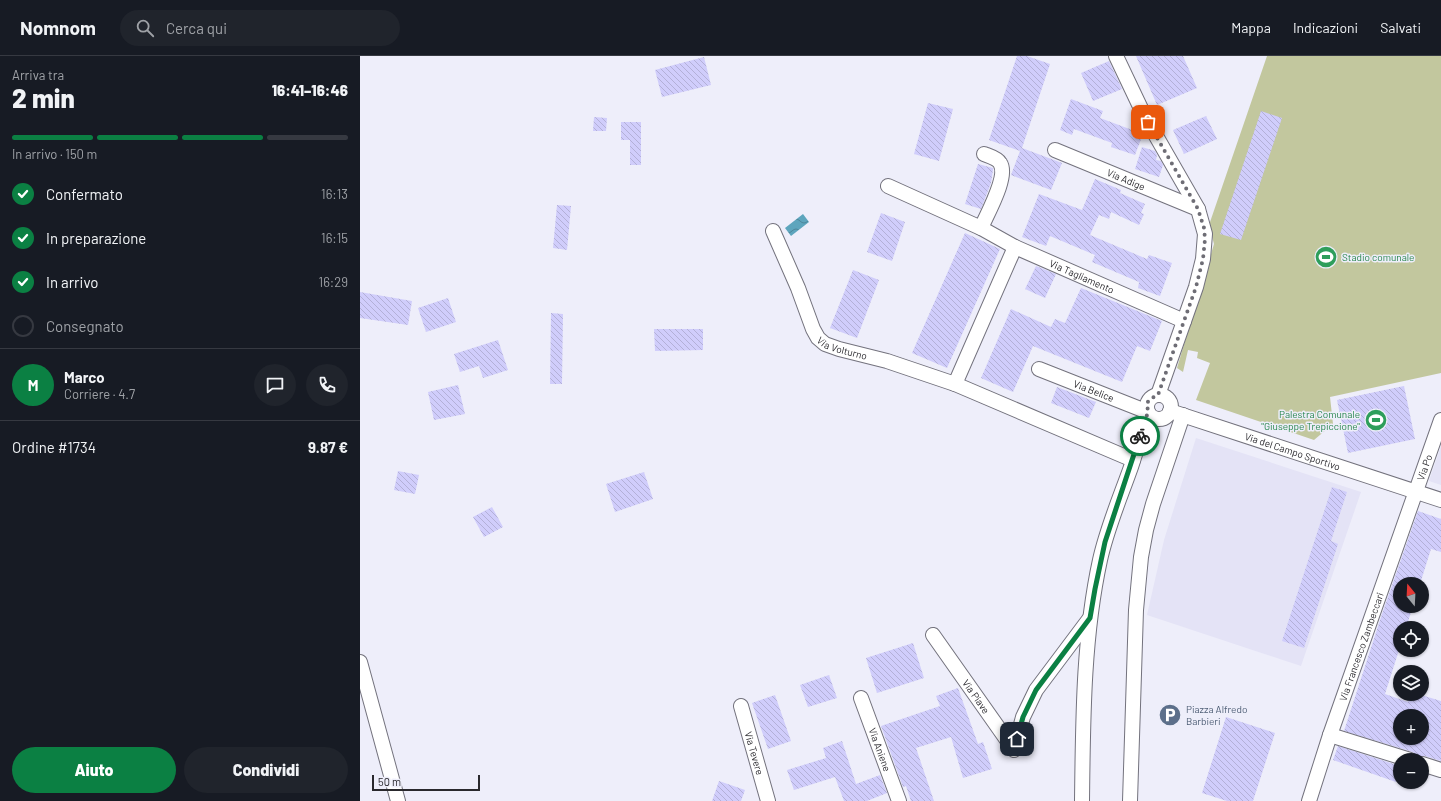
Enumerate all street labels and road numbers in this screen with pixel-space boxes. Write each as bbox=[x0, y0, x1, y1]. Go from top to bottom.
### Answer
street label: Via Adige bbox=[1105, 166, 1147, 193]
street label: Via Tagliamento bbox=[1048, 257, 1116, 296]
street label: Via Volturno bbox=[815, 334, 868, 362]
street label: Via Belice bbox=[1072, 377, 1116, 404]
street label: Via del Campo Sportivo bbox=[1243, 430, 1342, 473]
street label: Via Po bbox=[1414, 453, 1434, 482]
street label: Via Francesco Zambeccari bbox=[1336, 591, 1386, 703]
street label: Via Piave bbox=[960, 677, 992, 716]
street label: Via Aniene bbox=[867, 726, 894, 773]
street label: Via Tevere bbox=[743, 730, 766, 776]

